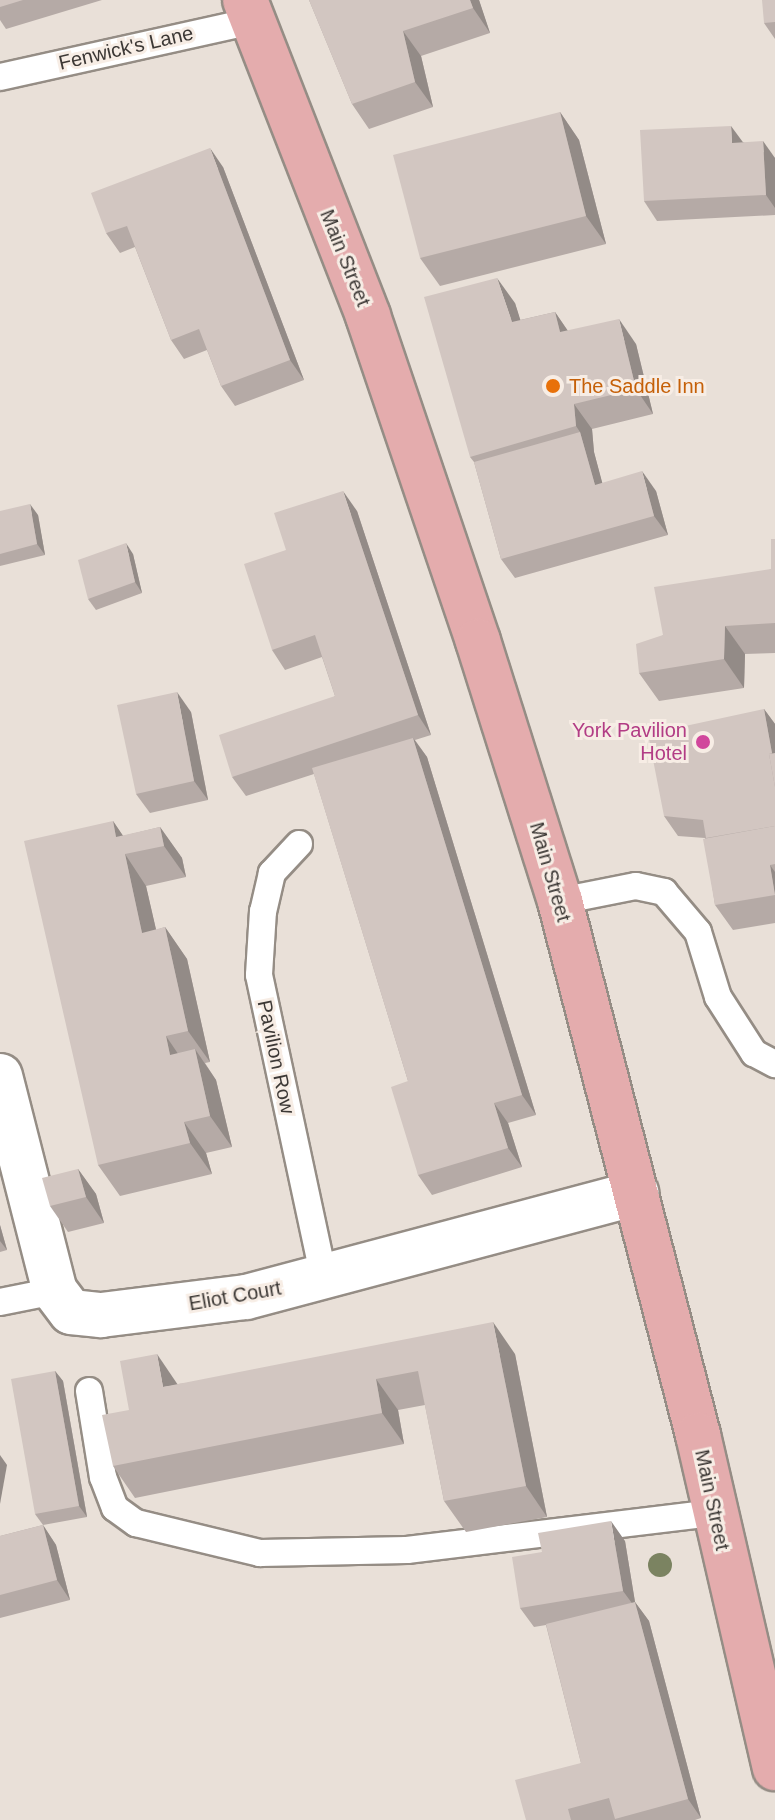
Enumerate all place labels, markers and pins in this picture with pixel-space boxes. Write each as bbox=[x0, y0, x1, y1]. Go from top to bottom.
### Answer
place label: The Saddle Inn bbox=[569, 374, 705, 398]
marker: The Saddle Inn bbox=[544, 377, 562, 395]
place label: York Pavilion Hotel bbox=[572, 718, 687, 765]
marker: York Pavilion Hotel bbox=[694, 733, 712, 751]

